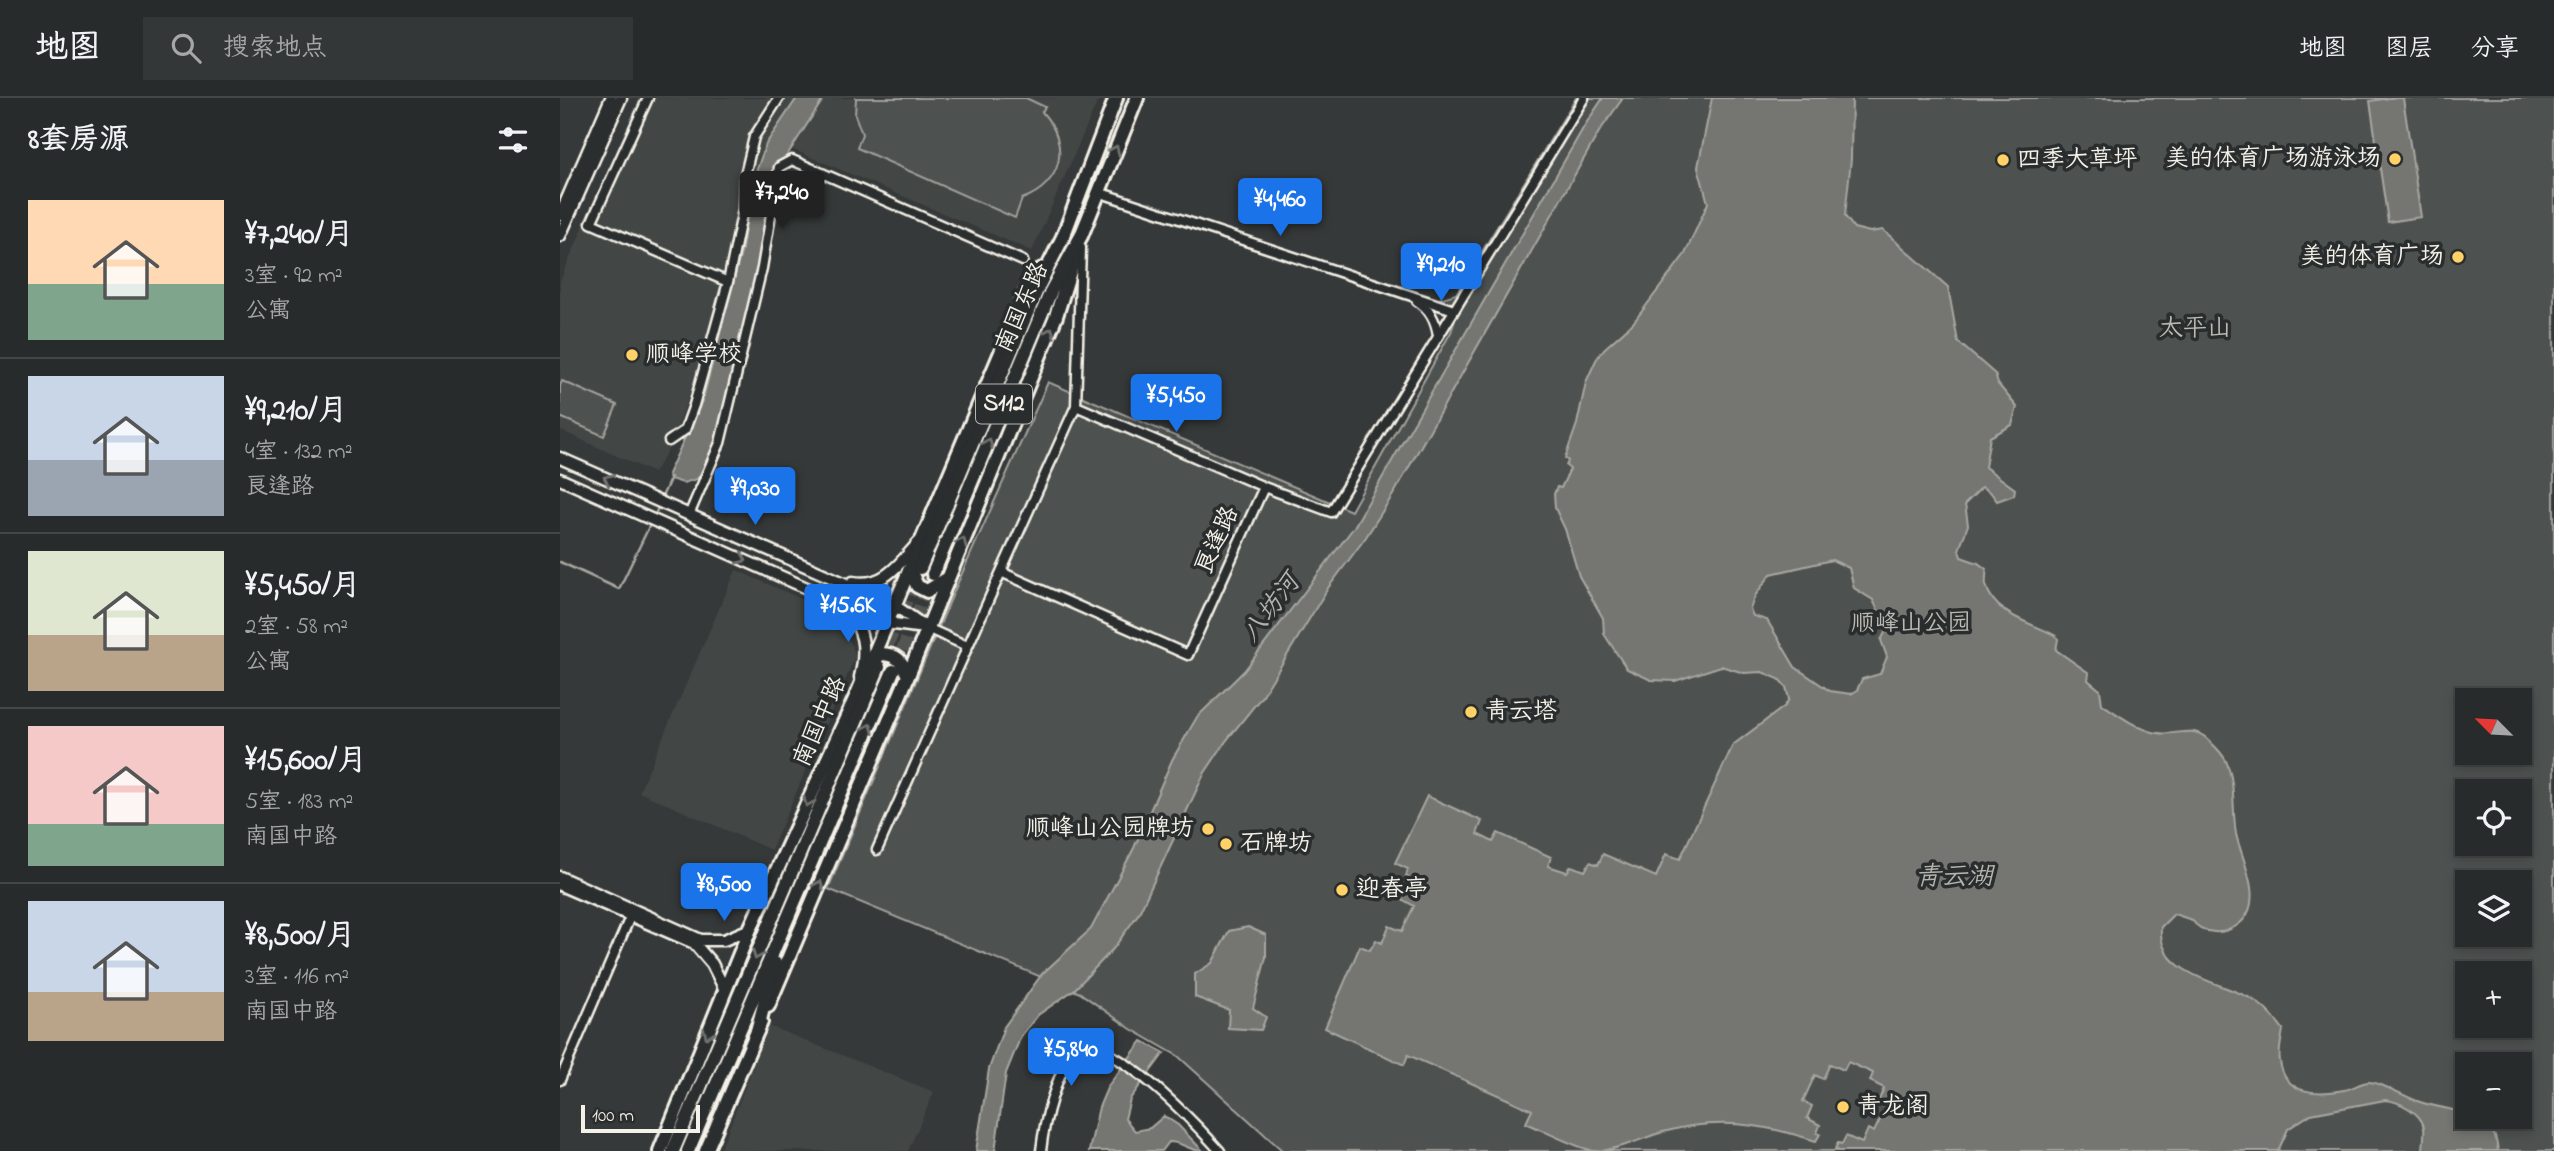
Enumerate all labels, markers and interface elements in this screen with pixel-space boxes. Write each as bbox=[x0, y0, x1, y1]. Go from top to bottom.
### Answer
search box bbox=[143, 17, 633, 80]
text: 地图 bbox=[35, 25, 101, 73]
icon: search bbox=[167, 29, 205, 67]
text: 搜索地点 bbox=[223, 30, 327, 68]
text: 地图 bbox=[2299, 32, 2347, 67]
text: 图层 bbox=[2385, 32, 2433, 67]
text: 分享 bbox=[2471, 32, 2519, 67]
text: 8套房源 bbox=[28, 119, 129, 163]
icon: filters bbox=[494, 121, 532, 159]
place label: 美的体育广场游泳场 bbox=[2165, 142, 2381, 177]
place label: 四季大草坪 bbox=[2017, 143, 2137, 178]
one-way arrow bbox=[1107, 145, 1121, 157]
marker: 美的体育广场游泳场 bbox=[2387, 151, 2403, 167]
marker: 四季大草坪 bbox=[1995, 152, 2011, 168]
pin: ¥7,240 bbox=[725, 172, 839, 231]
text: ¥7,240 bbox=[755, 177, 809, 210]
pin: ¥4,460 bbox=[1223, 178, 1337, 238]
text: ¥4,460 bbox=[1254, 184, 1306, 217]
text: ¥7,240/月 bbox=[245, 214, 354, 258]
icon: home bbox=[84, 228, 168, 312]
place label: 美的体育广场 bbox=[2300, 240, 2444, 275]
pin: ¥9,210 bbox=[1384, 244, 1498, 303]
text: ¥9,210 bbox=[1417, 249, 1465, 282]
marker: 美的体育广场 bbox=[2450, 249, 2466, 265]
street label: 南国东路 bbox=[987, 257, 1059, 359]
text: 3室 · 92 m² bbox=[245, 260, 343, 293]
text: 公寓 bbox=[245, 295, 291, 328]
park label: 太平山 bbox=[2159, 312, 2231, 347]
one-way arrow bbox=[1041, 327, 1055, 339]
place label: 顺峰学校 bbox=[646, 338, 742, 373]
marker: 顺峰学校 bbox=[624, 347, 640, 363]
pin: ¥5,450 bbox=[1119, 374, 1233, 434]
text: ¥5,450 bbox=[1147, 380, 1205, 413]
road number: S112 bbox=[976, 384, 1032, 424]
text: ¥9,210/月 bbox=[245, 390, 348, 434]
icon: home bbox=[84, 404, 168, 488]
text: 4室 · 132 m² bbox=[245, 436, 353, 469]
one-way arrow bbox=[979, 438, 993, 450]
pin: ¥9,030 bbox=[698, 468, 812, 527]
text: 良逢路 bbox=[245, 471, 314, 504]
one-way arrow bbox=[602, 473, 615, 487]
text: ¥9,030 bbox=[730, 473, 780, 506]
street label: 良逢路 bbox=[1187, 501, 1249, 581]
one-way arrow bbox=[954, 537, 968, 549]
one-way arrow bbox=[735, 551, 747, 565]
water label: 八坊河 bbox=[1233, 563, 1313, 652]
text: ¥5,450/月 bbox=[245, 565, 361, 609]
icon: home bbox=[84, 579, 168, 663]
pin: ¥15.6K bbox=[791, 584, 905, 644]
text: ¥15.6K bbox=[820, 590, 876, 623]
park label: 顺峰山公园 bbox=[1851, 607, 1971, 642]
text: 2室 · 58 m² bbox=[245, 611, 348, 644]
text: 公寓 bbox=[245, 646, 291, 679]
street label: 南国中路 bbox=[785, 671, 857, 773]
north arrow bbox=[2455, 688, 2532, 765]
map controls bbox=[2455, 688, 2532, 1129]
place label: 青云塔 bbox=[1485, 695, 1557, 730]
marker: 青云塔 bbox=[1463, 704, 1479, 720]
one-way arrow bbox=[861, 723, 875, 735]
text: ¥15,600/月 bbox=[245, 740, 367, 784]
icon: home bbox=[84, 754, 168, 838]
button: locate bbox=[2455, 779, 2532, 856]
text: 5室 · 183 m² bbox=[245, 786, 353, 819]
one-way arrow bbox=[802, 795, 816, 808]
place label: 顺峰山公园牌坊 bbox=[1026, 812, 1194, 847]
text: 南国中路 bbox=[245, 821, 337, 854]
marker: 顺峰山公园牌坊 bbox=[1200, 821, 1216, 837]
place label: 石牌坊 bbox=[1240, 827, 1312, 862]
marker: 石牌坊 bbox=[1218, 836, 1234, 852]
water label: 青云湖 bbox=[1915, 859, 1996, 897]
pin: ¥8,500 bbox=[667, 864, 781, 923]
text: ¥8,500 bbox=[697, 869, 751, 902]
button: layers bbox=[2455, 870, 2532, 947]
place label: 迎春亭 bbox=[1356, 873, 1428, 908]
one-way arrow bbox=[811, 880, 825, 892]
marker: 迎春亭 bbox=[1334, 882, 1350, 898]
text: ¥8,500/月 bbox=[245, 915, 356, 959]
icon: home bbox=[84, 929, 168, 1013]
one-way arrow bbox=[751, 948, 765, 960]
text: 3室 · 116 m² bbox=[245, 961, 349, 994]
button: + bbox=[2455, 961, 2532, 1038]
text: 南国中路 bbox=[245, 996, 337, 1029]
one-way arrow bbox=[702, 1027, 716, 1039]
pin: ¥5,840 bbox=[1014, 1028, 1128, 1088]
text: ¥5,840 bbox=[1044, 1034, 1098, 1067]
button: − bbox=[2455, 1052, 2532, 1129]
place label: 青龙阁 bbox=[1857, 1090, 1929, 1125]
marker: 青龙阁 bbox=[1835, 1099, 1851, 1115]
scale bar bbox=[581, 1102, 700, 1134]
text: 100 m bbox=[592, 1103, 634, 1130]

